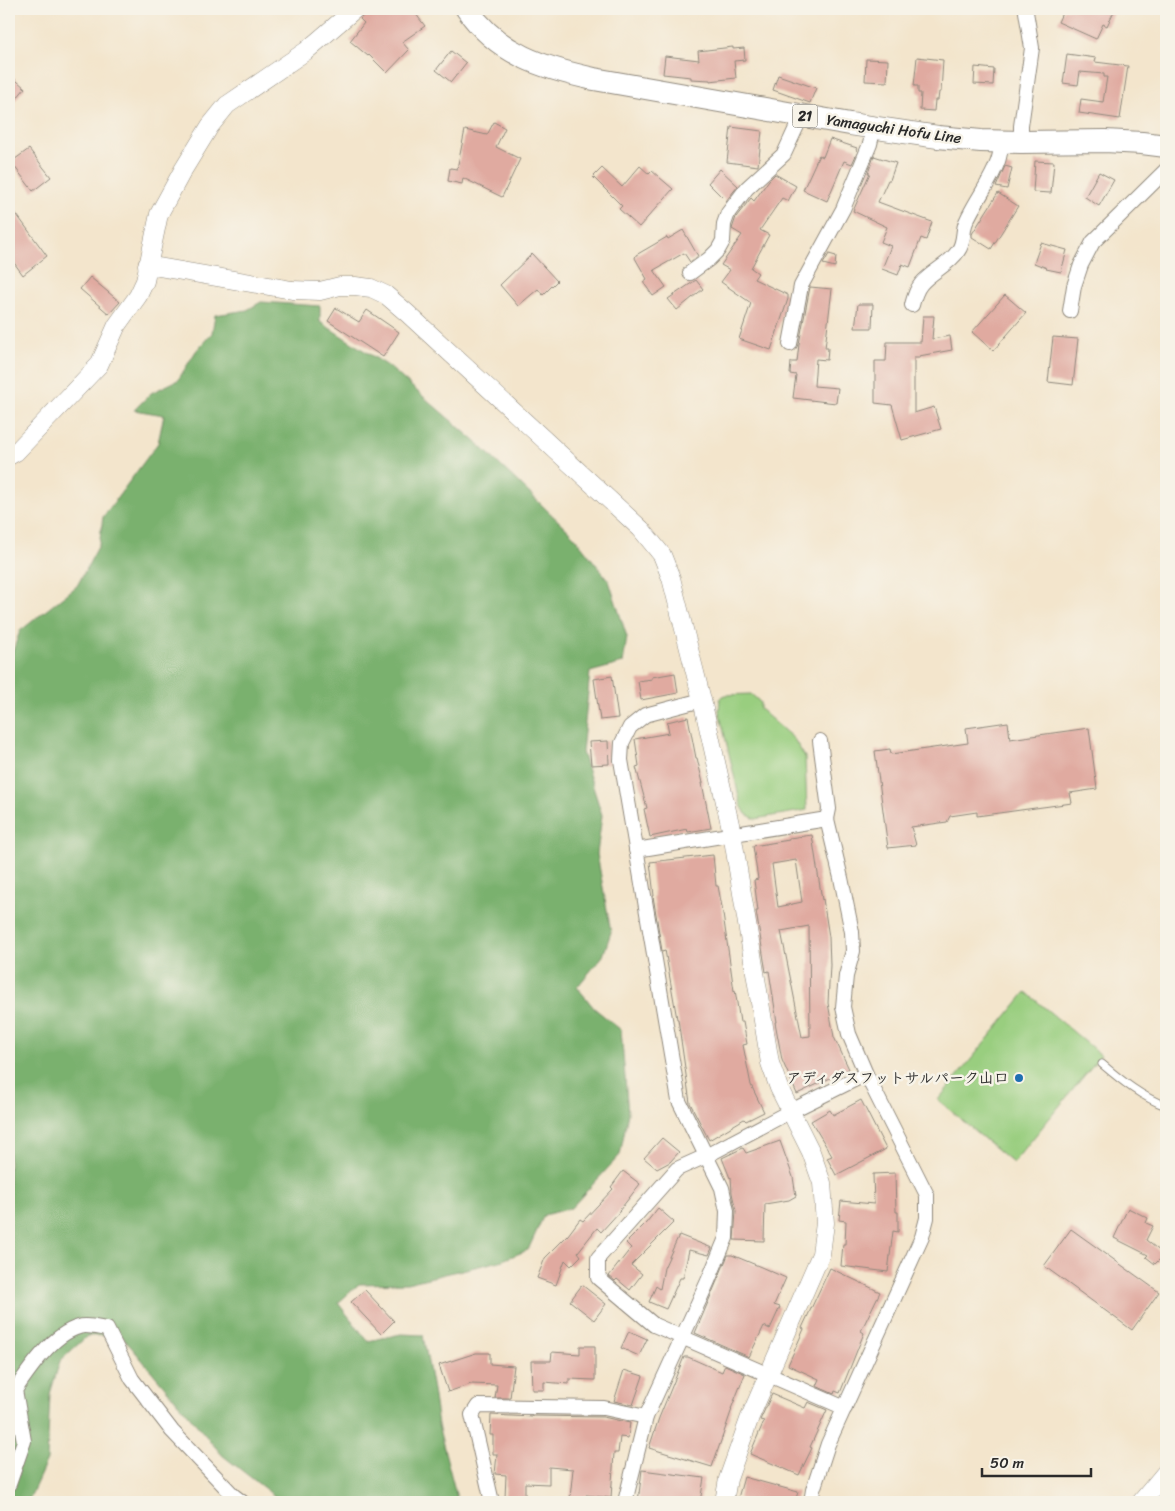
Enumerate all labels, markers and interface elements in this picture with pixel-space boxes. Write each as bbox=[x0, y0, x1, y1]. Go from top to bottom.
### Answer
road number: 21 bbox=[792, 104, 818, 128]
street label: Yamaguchi Hofu Line bbox=[825, 107, 963, 151]
place label: アディダスフットサルパーク山口 bbox=[786, 1065, 1009, 1091]
marker: アディダスフットサルパーク山口 bbox=[1013, 1072, 1025, 1084]
scale bar bbox=[982, 1446, 1091, 1478]
text: 50 m bbox=[990, 1450, 1025, 1476]

